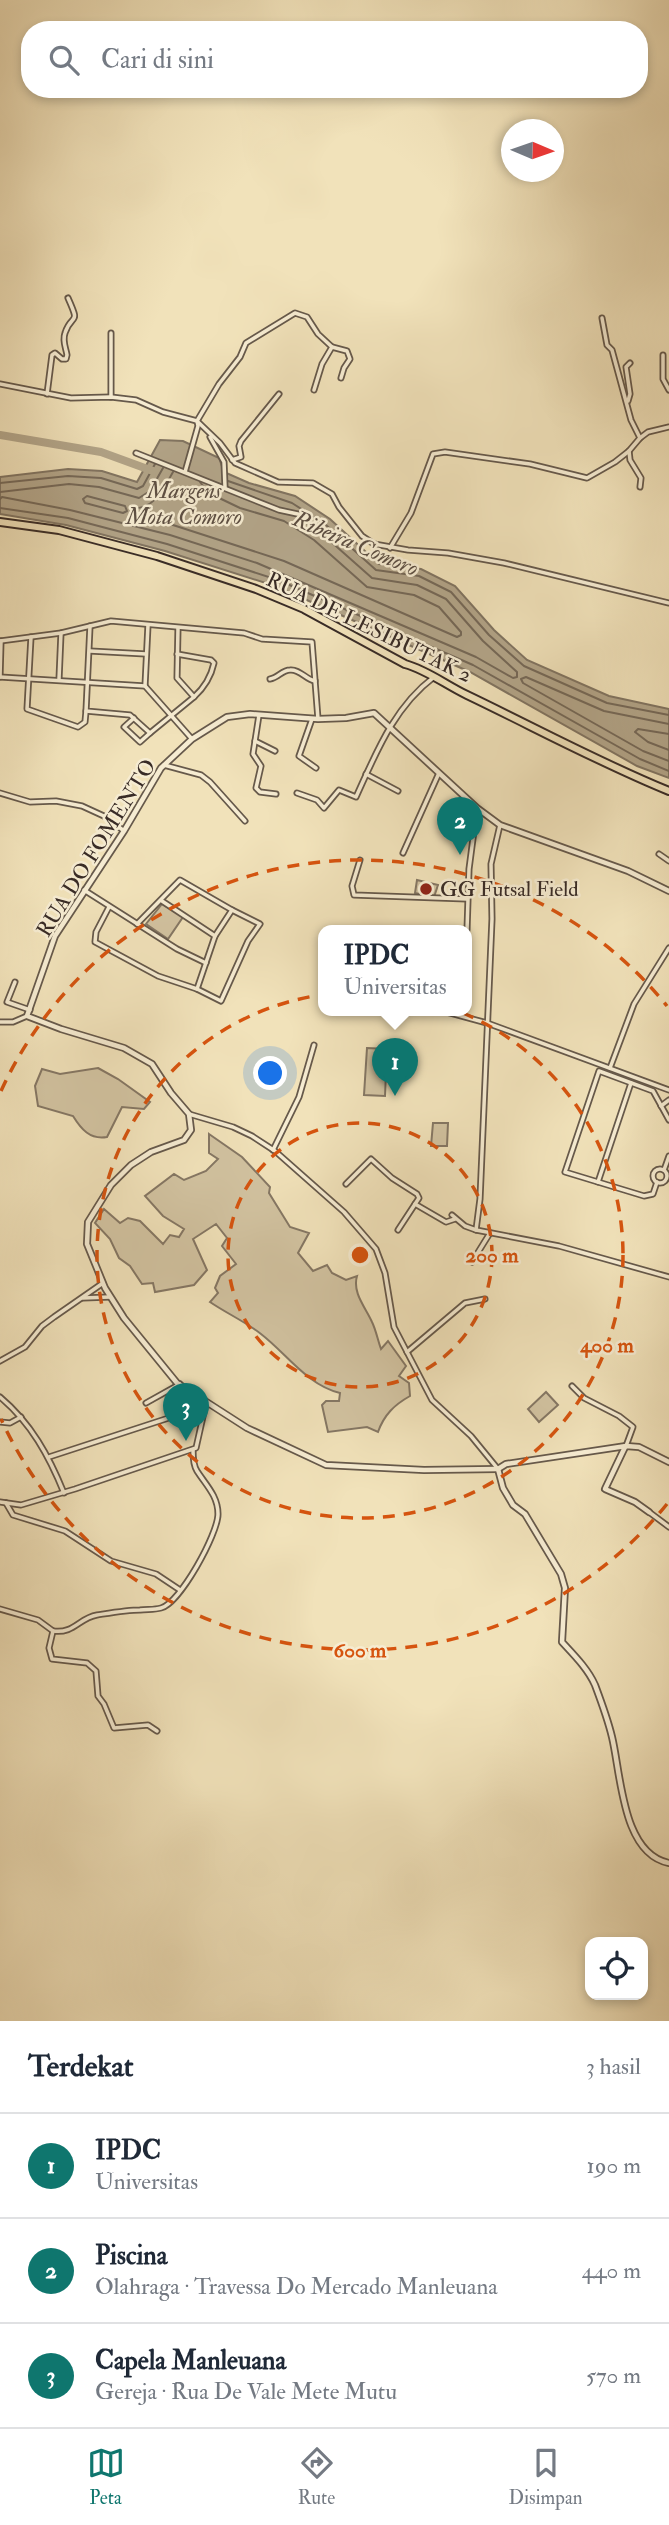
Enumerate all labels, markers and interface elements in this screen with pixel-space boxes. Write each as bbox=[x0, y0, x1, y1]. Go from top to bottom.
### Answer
search box bbox=[21, 21, 648, 98]
icon: search bbox=[45, 41, 83, 79]
text: Cari di sini bbox=[101, 44, 214, 76]
north arrow bbox=[501, 119, 564, 182]
water label: Margens Mota Comoro bbox=[124, 476, 242, 531]
water label: Ribeira Comoro bbox=[288, 504, 423, 583]
street label: RUA DE LESIBUTAK 2 bbox=[262, 566, 476, 689]
street label: RUA DO FOMENTO bbox=[31, 754, 162, 942]
pin: 2 bbox=[437, 797, 483, 855]
place label: GG Futsal Field bbox=[440, 876, 579, 903]
marker: GG Futsal Field bbox=[418, 881, 434, 897]
popup bbox=[318, 925, 472, 1016]
text: IPDC bbox=[343, 940, 409, 972]
text: Universitas bbox=[343, 972, 447, 1001]
pin: 1 bbox=[372, 1038, 418, 1096]
your location bbox=[253, 1056, 287, 1090]
text: 200 m bbox=[466, 1242, 519, 1269]
centre of rings bbox=[348, 1243, 372, 1267]
text: 400 m bbox=[579, 1332, 634, 1359]
pin: 3 bbox=[163, 1383, 209, 1441]
text: 600 m bbox=[334, 1637, 387, 1664]
map controls bbox=[585, 1937, 648, 2000]
button: locate bbox=[585, 1937, 648, 2000]
text: Terdekat bbox=[28, 2048, 133, 2085]
text: 3 hasil bbox=[586, 2052, 641, 2081]
text: IPDC bbox=[95, 2135, 161, 2167]
text: 1 bbox=[47, 2151, 55, 2180]
text: 190 m bbox=[587, 2151, 641, 2180]
text: Universitas bbox=[95, 2167, 198, 2196]
text: Piscina bbox=[95, 2240, 167, 2272]
text: 2 bbox=[45, 2256, 57, 2285]
text: 440 m bbox=[582, 2256, 641, 2285]
text: Olahraga · Travessa Do Mercado Manleuana bbox=[95, 2272, 498, 2301]
text: Capela Manleuana bbox=[95, 2345, 286, 2377]
text: 3 bbox=[47, 2361, 55, 2390]
text: 570 m bbox=[586, 2361, 641, 2390]
text: Gereja · Rua De Vale Mete Mutu bbox=[95, 2377, 397, 2406]
tab: Peta bbox=[87, 2444, 125, 2510]
tab: Rute bbox=[298, 2444, 336, 2510]
tab: Disimpan bbox=[509, 2444, 583, 2510]

